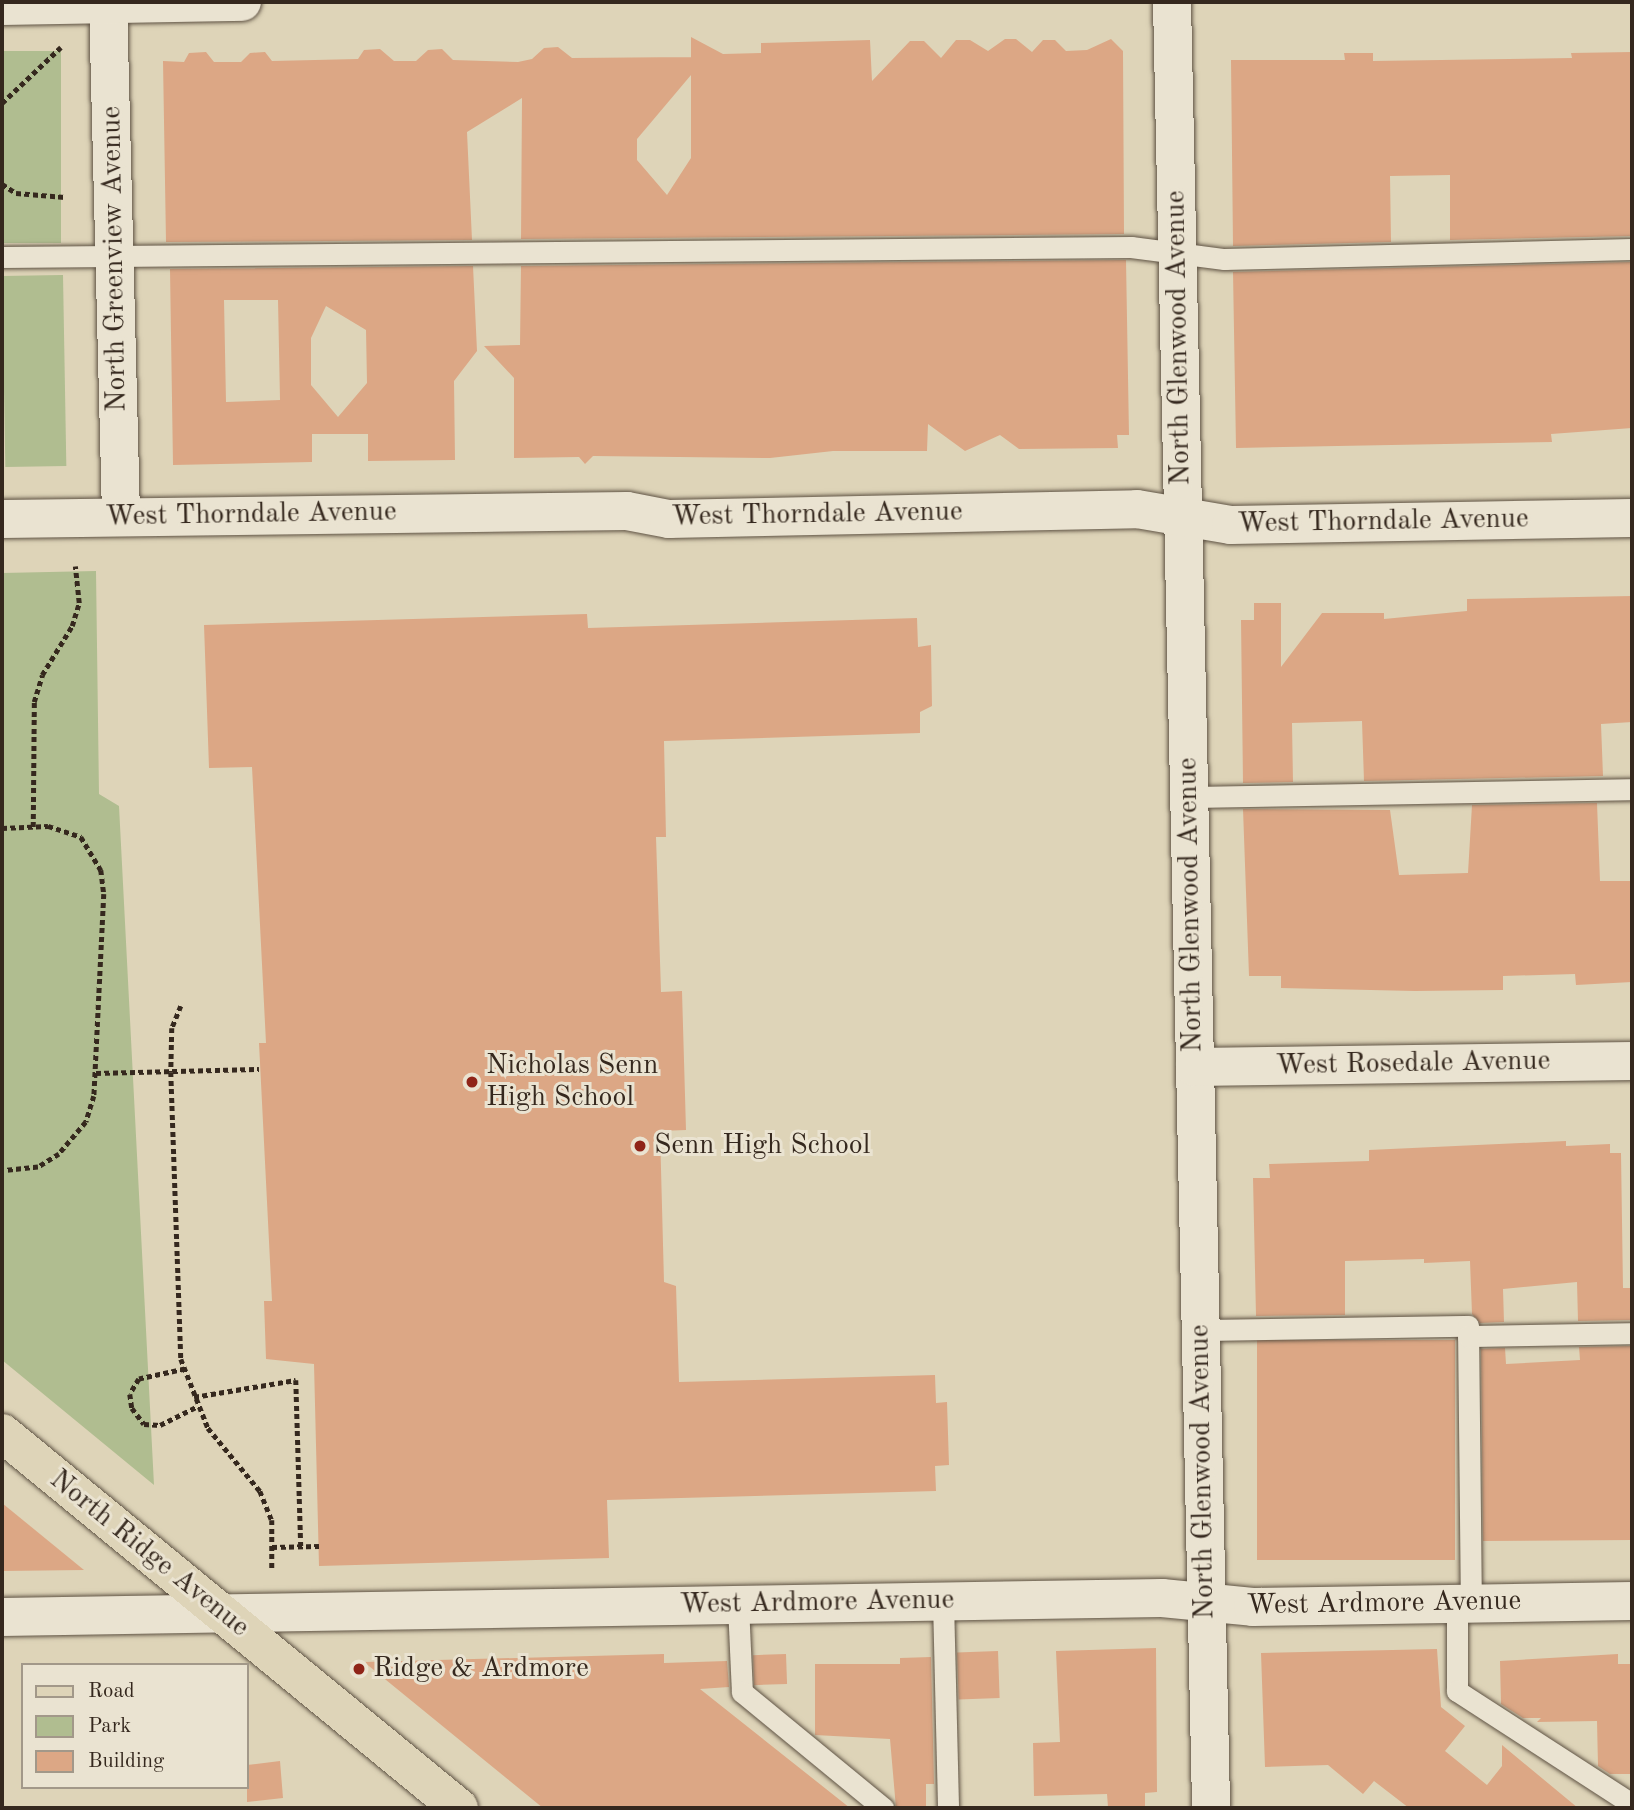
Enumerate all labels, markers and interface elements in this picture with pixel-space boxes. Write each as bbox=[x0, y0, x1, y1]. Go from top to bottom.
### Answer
street label: North Greenview Avenue bbox=[96, 106, 134, 412]
street label: North Glenwood Avenue bbox=[1160, 190, 1198, 486]
street label: West Thorndale Avenue bbox=[105, 496, 397, 534]
street label: West Thorndale Avenue bbox=[671, 496, 963, 534]
street label: West Thorndale Avenue bbox=[1237, 503, 1529, 541]
street label: North Glenwood Avenue bbox=[1172, 757, 1210, 1053]
street label: West Rosedale Avenue bbox=[1275, 1045, 1551, 1083]
place label: Nicholas Senn High School bbox=[486, 1049, 658, 1115]
marker: Nicholas Senn High School bbox=[464, 1074, 480, 1090]
place label: Senn High School bbox=[654, 1129, 870, 1163]
marker: Senn High School bbox=[632, 1138, 648, 1154]
street label: North Glenwood Avenue bbox=[1184, 1324, 1222, 1620]
street label: North Ridge Avenue bbox=[43, 1463, 255, 1645]
street label: West Ardmore Avenue bbox=[679, 1584, 955, 1622]
street label: West Ardmore Avenue bbox=[1246, 1585, 1522, 1623]
place label: Ridge & Ardmore bbox=[373, 1652, 589, 1686]
marker: Ridge & Ardmore bbox=[351, 1661, 367, 1677]
legend bbox=[21, 1663, 248, 1789]
text: Road bbox=[88, 1681, 135, 1702]
text: Park bbox=[88, 1716, 131, 1737]
text: Building bbox=[88, 1751, 164, 1772]

